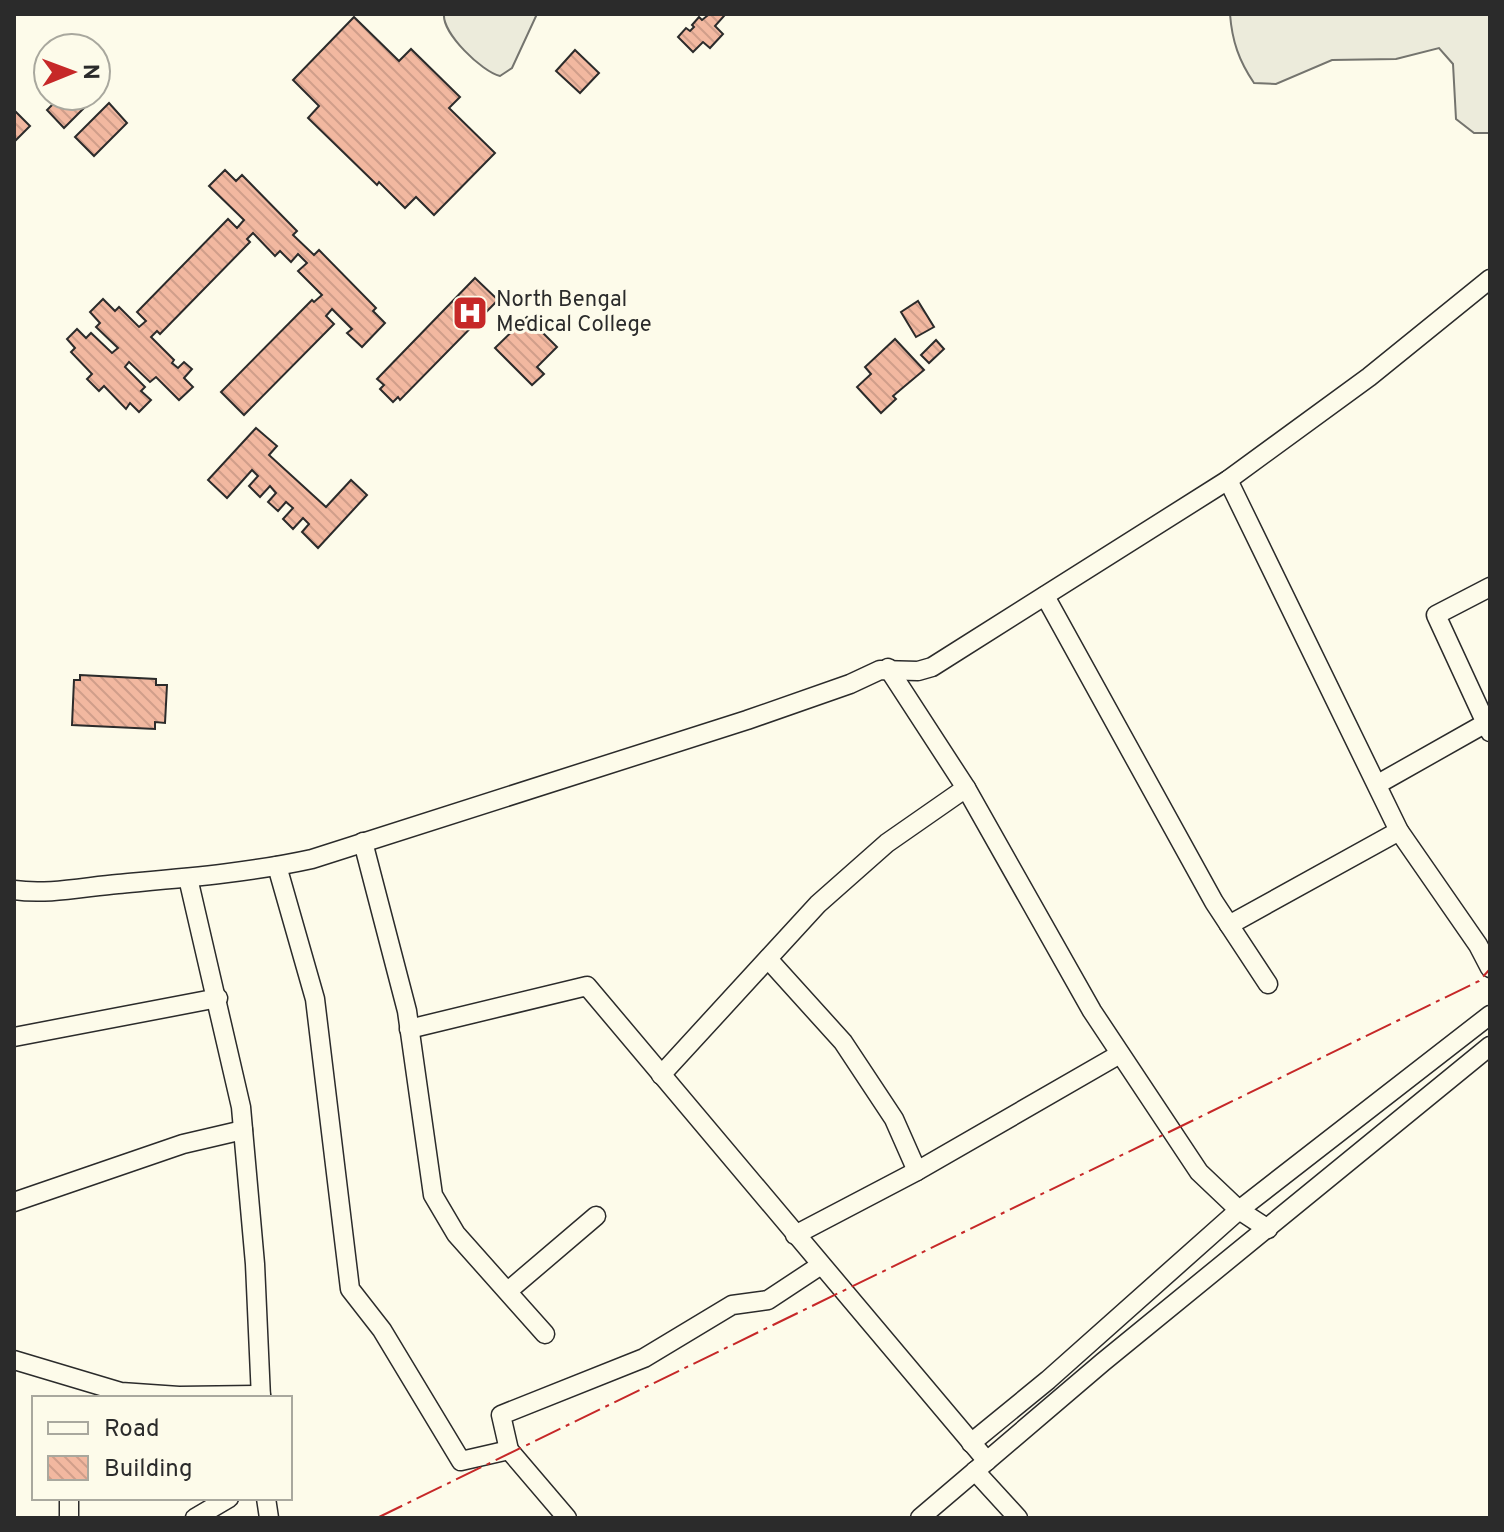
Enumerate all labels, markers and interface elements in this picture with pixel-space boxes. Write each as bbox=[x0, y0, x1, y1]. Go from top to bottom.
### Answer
north arrow bbox=[32, 32, 112, 112]
text: N bbox=[76, 64, 103, 80]
place label: North Bengal Medical College bbox=[496, 287, 652, 339]
hospital icon: North Bengal Medical College bbox=[451, 294, 489, 332]
legend bbox=[32, 1396, 292, 1500]
text: Road bbox=[104, 1415, 160, 1445]
text: Building bbox=[104, 1455, 193, 1485]

